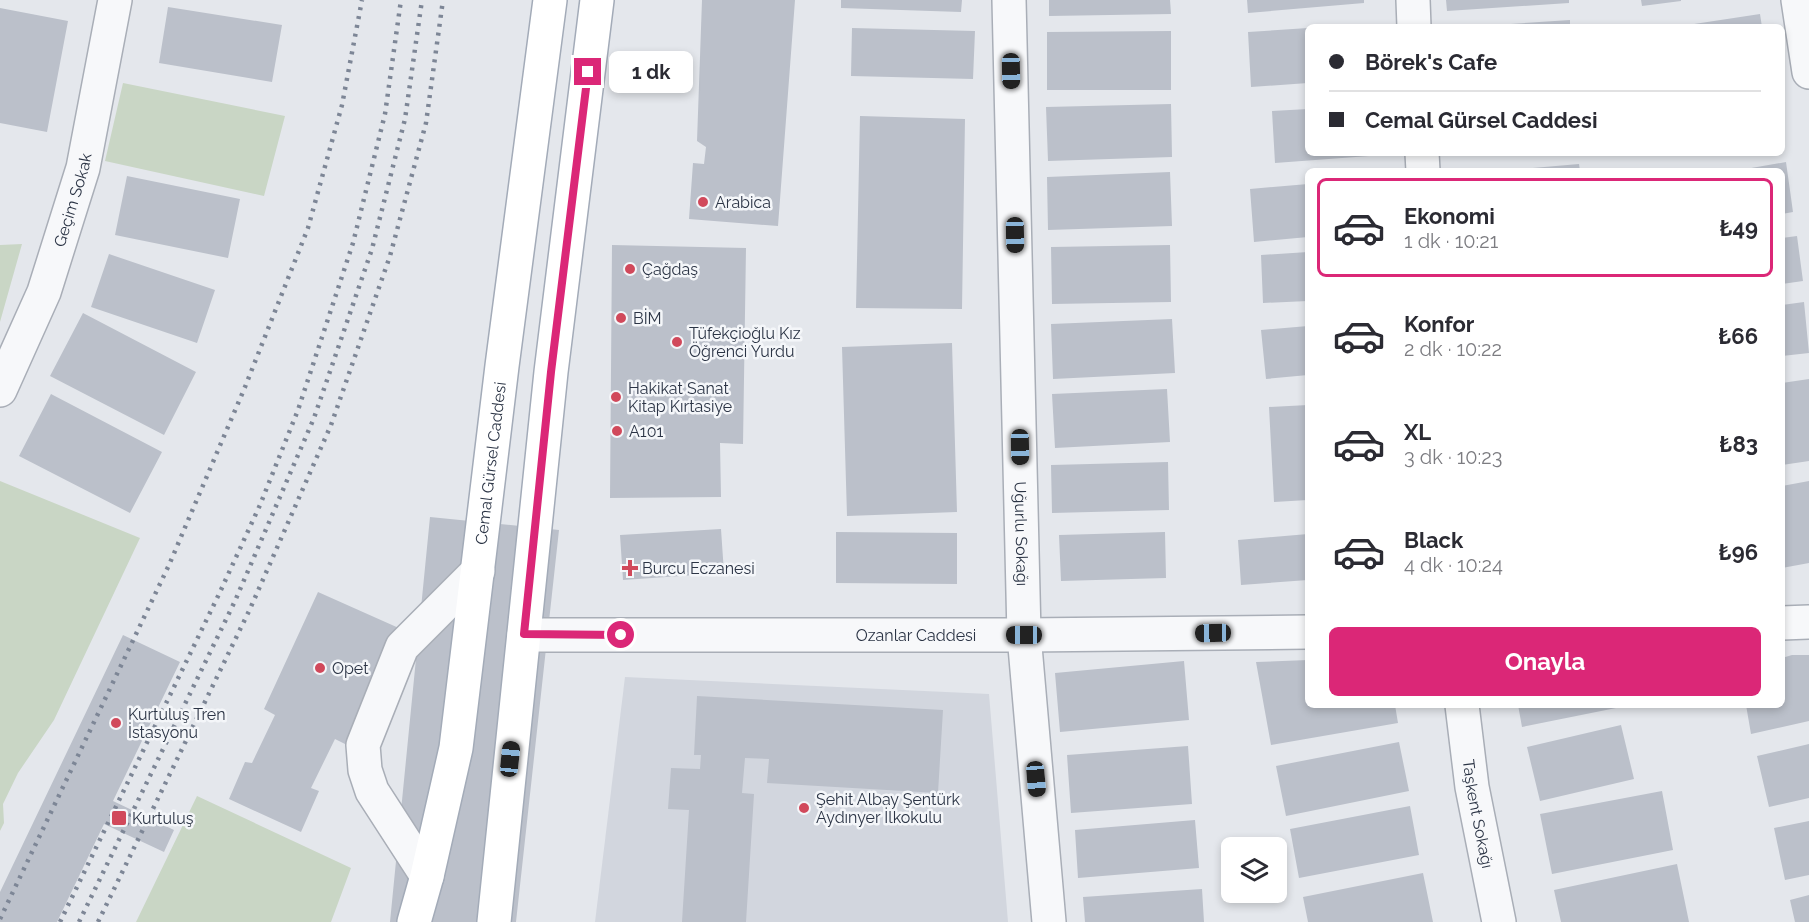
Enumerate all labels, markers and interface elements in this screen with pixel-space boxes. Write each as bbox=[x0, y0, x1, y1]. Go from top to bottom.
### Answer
text: Börek's Cafe bbox=[1365, 49, 1497, 75]
callout: 1 dk bbox=[609, 51, 693, 93]
car bbox=[1002, 53, 1020, 89]
route end bbox=[574, 58, 601, 85]
text: 1 dk bbox=[632, 60, 670, 84]
text: Cemal Gürsel Caddesi bbox=[1365, 107, 1598, 133]
street label: Geçim Sokak bbox=[50, 151, 96, 249]
place label: Arabica bbox=[715, 193, 771, 212]
marker: Arabica bbox=[696, 195, 710, 209]
icon: car bbox=[1332, 201, 1386, 255]
text: Ekonomi bbox=[1404, 203, 1495, 229]
text: ₺49 bbox=[1719, 215, 1758, 241]
car bbox=[1006, 217, 1024, 253]
text: 1 dk · 10:21 bbox=[1404, 229, 1498, 253]
place label: Çağdaş bbox=[642, 260, 698, 279]
marker: Çağdaş bbox=[623, 262, 637, 276]
place label: BİM bbox=[633, 308, 662, 328]
icon: car bbox=[1332, 309, 1386, 363]
marker: BİM bbox=[614, 311, 628, 325]
text: Konfor bbox=[1404, 311, 1474, 337]
text: ₺66 bbox=[1718, 323, 1758, 349]
place label: Tüfekçioğlu Kız Öğrenci Yurdu bbox=[689, 324, 801, 361]
marker: Tüfekçioğlu Kız Öğrenci Yurdu bbox=[670, 335, 684, 349]
text: 2 dk · 10:22 bbox=[1404, 337, 1502, 361]
place label: Hakikat Sanat Kitap Kırtasiye bbox=[628, 379, 732, 416]
street label: Cemal Gürsel Caddesi bbox=[472, 381, 510, 546]
marker: Hakikat Sanat Kitap Kırtasiye bbox=[609, 390, 623, 404]
icon: car bbox=[1332, 417, 1386, 471]
text: XL bbox=[1404, 419, 1431, 445]
place label: A101 bbox=[629, 422, 663, 441]
marker: A101 bbox=[610, 424, 624, 438]
car bbox=[1011, 429, 1029, 465]
text: ₺83 bbox=[1719, 431, 1758, 457]
text: 3 dk · 10:23 bbox=[1404, 445, 1502, 469]
street label: Uğurlu Sokağı bbox=[1010, 481, 1032, 586]
icon: car bbox=[1332, 525, 1386, 579]
text: Black bbox=[1404, 527, 1463, 553]
text: ₺96 bbox=[1719, 539, 1758, 565]
text: 4 dk · 10:24 bbox=[1404, 553, 1503, 577]
place label: Burcu Eczanesi bbox=[642, 559, 755, 578]
marker: Burcu Eczanesi bbox=[623, 561, 637, 575]
route start bbox=[607, 621, 634, 648]
car bbox=[1195, 624, 1231, 642]
street label: Ozanlar Caddesi bbox=[856, 626, 976, 645]
car bbox=[1006, 626, 1042, 644]
button: Onayla bbox=[1329, 627, 1761, 696]
place label: Opet bbox=[332, 659, 369, 678]
marker: Opet bbox=[313, 661, 327, 675]
place label: Kurtuluş Tren İstasyonu bbox=[128, 705, 226, 742]
marker: Kurtuluş Tren İstasyonu bbox=[109, 716, 123, 730]
car bbox=[499, 740, 521, 778]
street label: Taşkent Sokağı bbox=[1459, 758, 1497, 870]
car bbox=[1025, 760, 1047, 798]
place label: Şehit Albay Şentürk Aydınyer İlkokulu bbox=[816, 790, 961, 827]
marker: Şehit Albay Şentürk Aydınyer İlkokulu bbox=[797, 801, 811, 815]
marker: Kurtuluş bbox=[110, 809, 128, 827]
place label: Kurtuluş bbox=[132, 809, 194, 828]
map controls bbox=[1221, 837, 1287, 903]
button: layers bbox=[1221, 837, 1287, 903]

